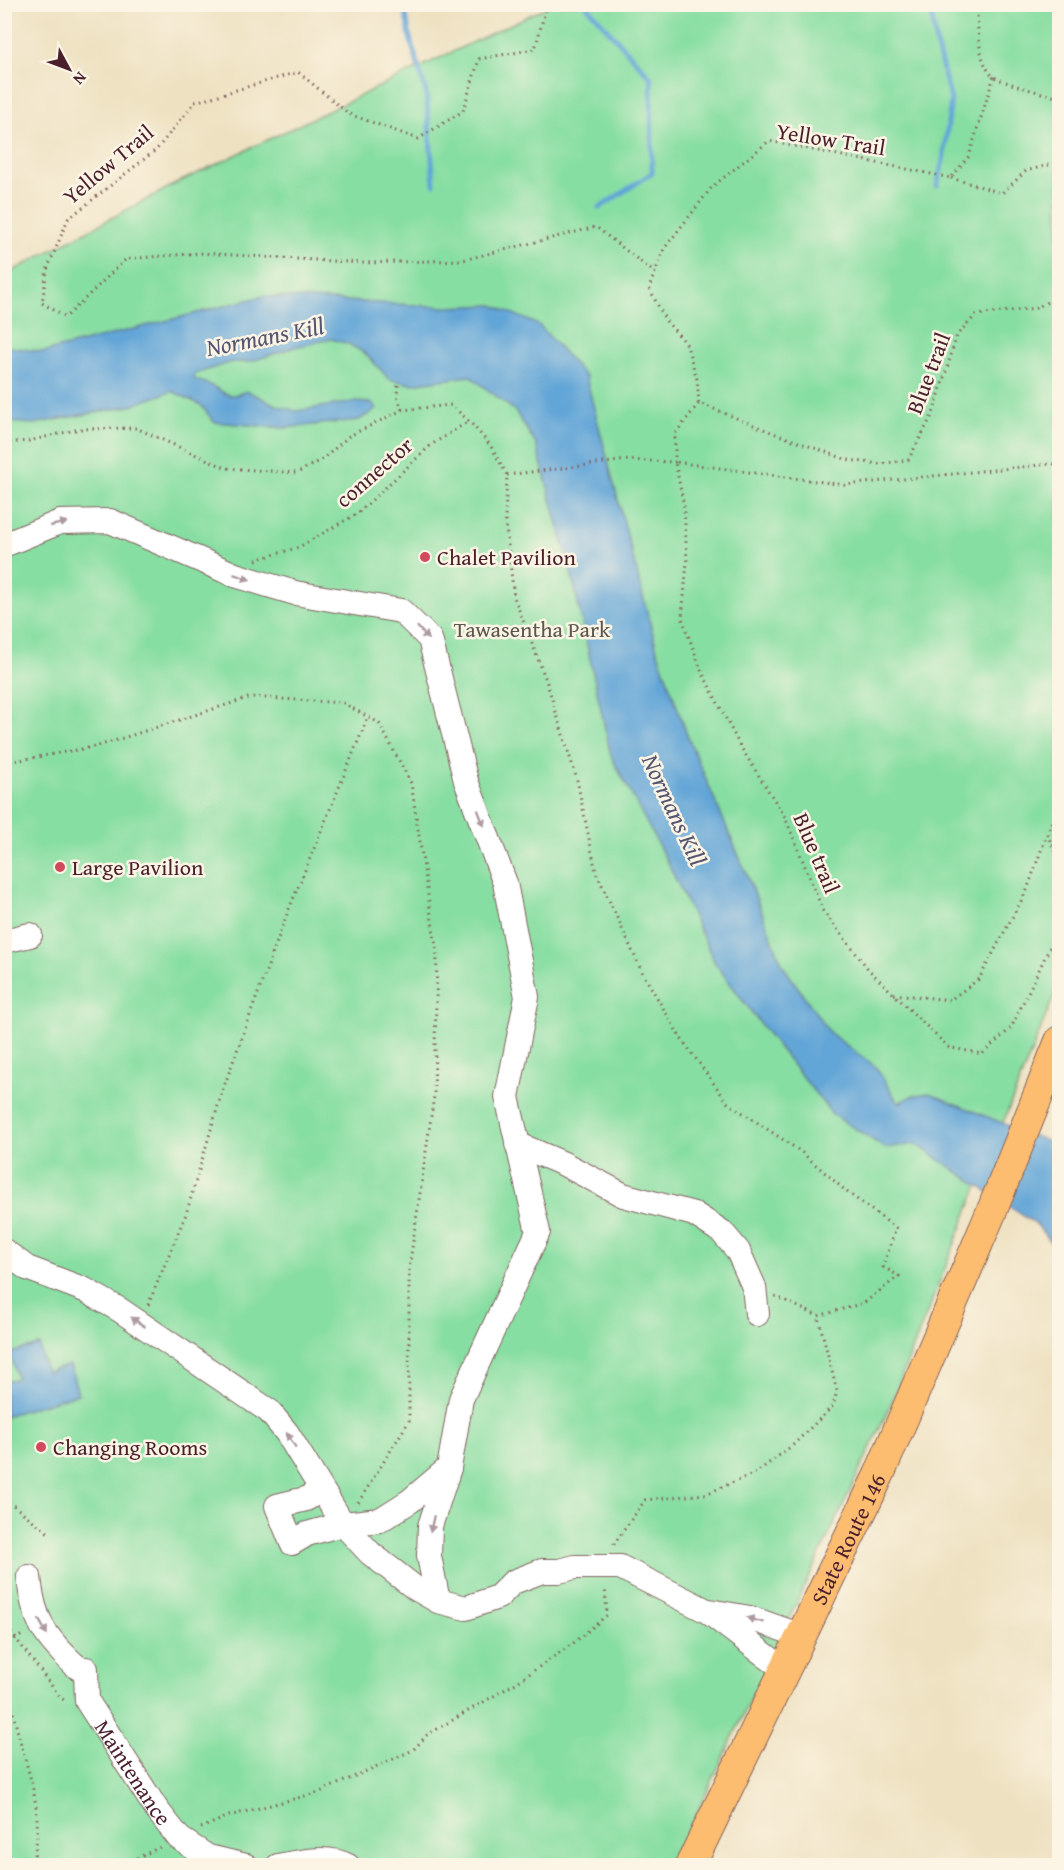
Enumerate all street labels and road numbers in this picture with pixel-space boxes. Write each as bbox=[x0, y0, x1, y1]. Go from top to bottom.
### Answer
street label: Yellow Trail bbox=[774, 115, 888, 163]
street label: Yellow Trail bbox=[56, 116, 160, 212]
street label: Blue trail bbox=[898, 328, 958, 418]
street label: connector bbox=[328, 429, 420, 515]
street label: Blue trail bbox=[786, 808, 848, 898]
street label: State Route 146 bbox=[803, 1468, 893, 1610]
street label: Maintenance bbox=[87, 1713, 179, 1832]

